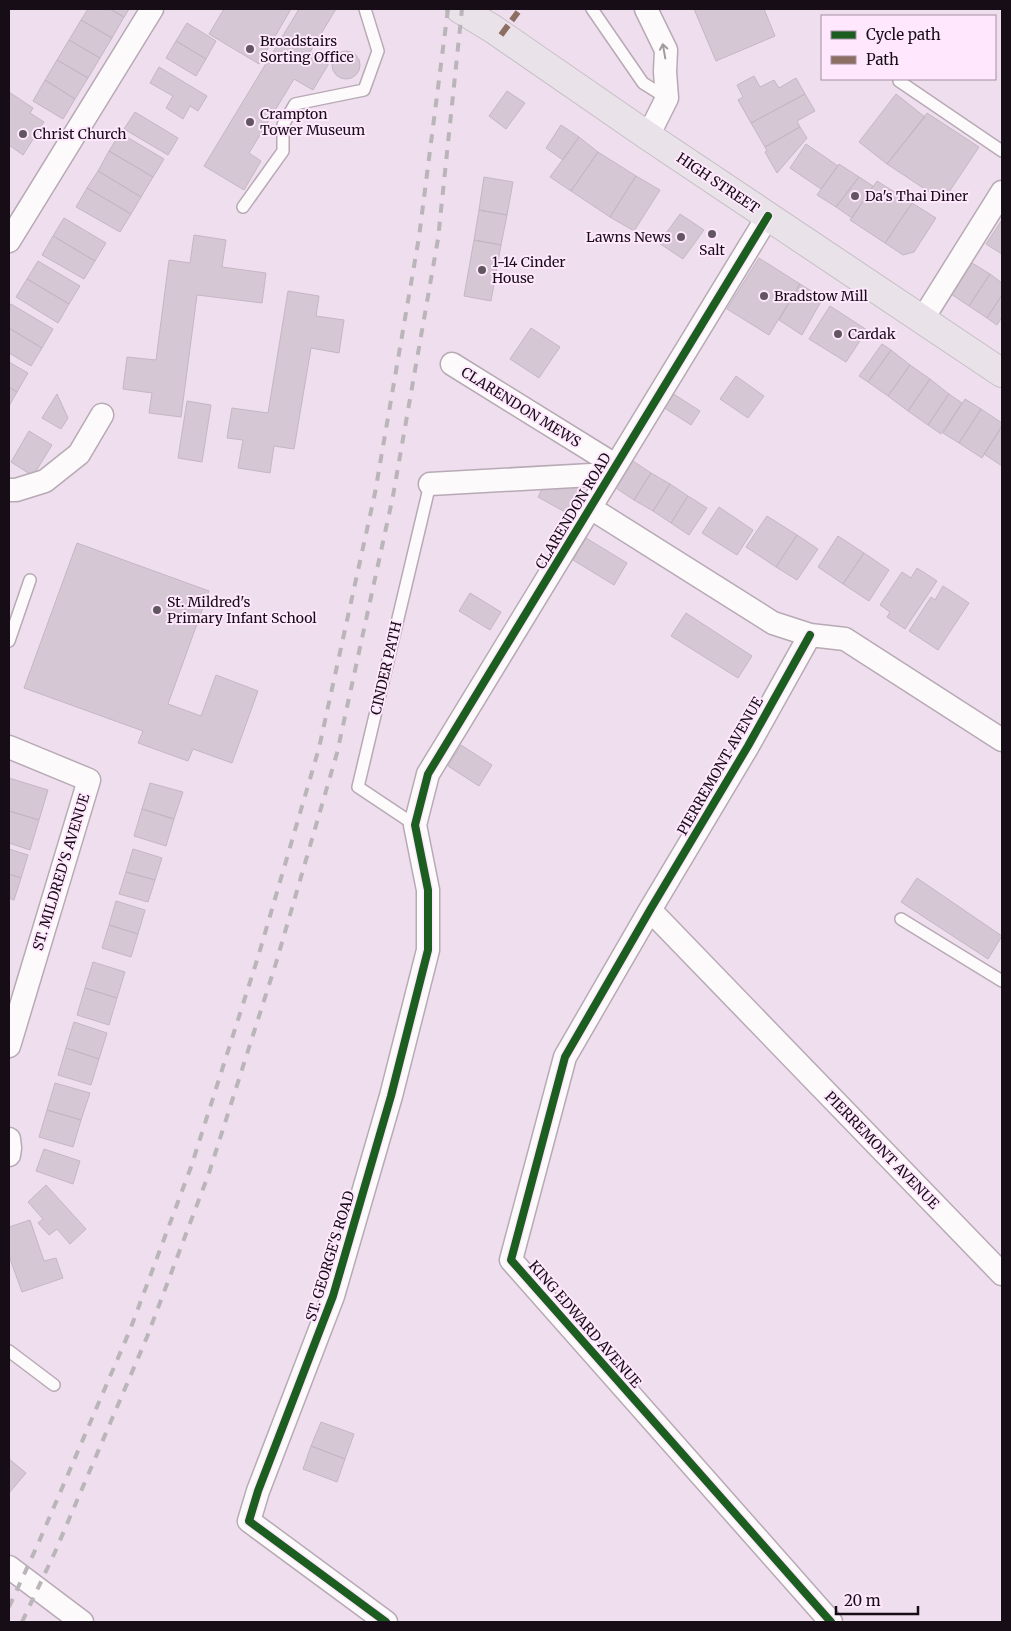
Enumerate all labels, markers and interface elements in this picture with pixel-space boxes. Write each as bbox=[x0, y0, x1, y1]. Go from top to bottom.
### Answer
legend bbox=[821, 15, 996, 80]
text: Cycle path bbox=[866, 25, 941, 44]
place label: Broadstairs Sorting Office bbox=[260, 32, 354, 66]
marker: Broadstairs Sorting Office bbox=[244, 43, 256, 55]
one-way arrow bbox=[659, 44, 669, 60]
text: Path bbox=[866, 50, 899, 69]
place label: Crampton Tower Museum bbox=[260, 105, 365, 139]
marker: Crampton Tower Museum bbox=[244, 116, 256, 128]
place label: Christ Church bbox=[33, 125, 127, 143]
marker: Christ Church bbox=[17, 128, 29, 140]
street label: HIGH STREET bbox=[673, 149, 763, 217]
place label: Da's Thai Diner bbox=[865, 187, 968, 205]
marker: Da's Thai Diner bbox=[849, 190, 861, 202]
place label: Lawns News bbox=[586, 228, 671, 246]
marker: Salt bbox=[706, 228, 718, 240]
marker: Lawns News bbox=[675, 231, 687, 243]
place label: Salt bbox=[699, 241, 725, 259]
place label: 1-14 Cinder House bbox=[492, 253, 566, 287]
marker: 1-14 Cinder House bbox=[476, 264, 488, 276]
place label: Bradstow Mill bbox=[774, 287, 869, 305]
marker: Bradstow Mill bbox=[758, 290, 770, 302]
place label: Cardak bbox=[848, 325, 896, 343]
marker: Cardak bbox=[832, 328, 844, 340]
street label: CLARENDON MEWS bbox=[458, 363, 584, 451]
street label: CLARENDON ROAD bbox=[531, 449, 615, 572]
place label: St. Mildred's Primary Infant School bbox=[167, 593, 317, 627]
marker: St. Mildred's Primary Infant School bbox=[151, 604, 163, 616]
street label: CINDER PATH bbox=[366, 619, 406, 717]
street label: PIERREMONT AVENUE bbox=[673, 694, 767, 838]
street label: ST. MILDRED'S AVENUE bbox=[29, 791, 93, 953]
street label: PIERREMONT AVENUE bbox=[821, 1087, 943, 1213]
street label: ST. GEORGE'S ROAD bbox=[302, 1188, 359, 1323]
street label: KING EDWARD AVENUE bbox=[525, 1257, 645, 1391]
scale bar bbox=[836, 1584, 918, 1616]
text: 20 m bbox=[844, 1591, 881, 1610]

